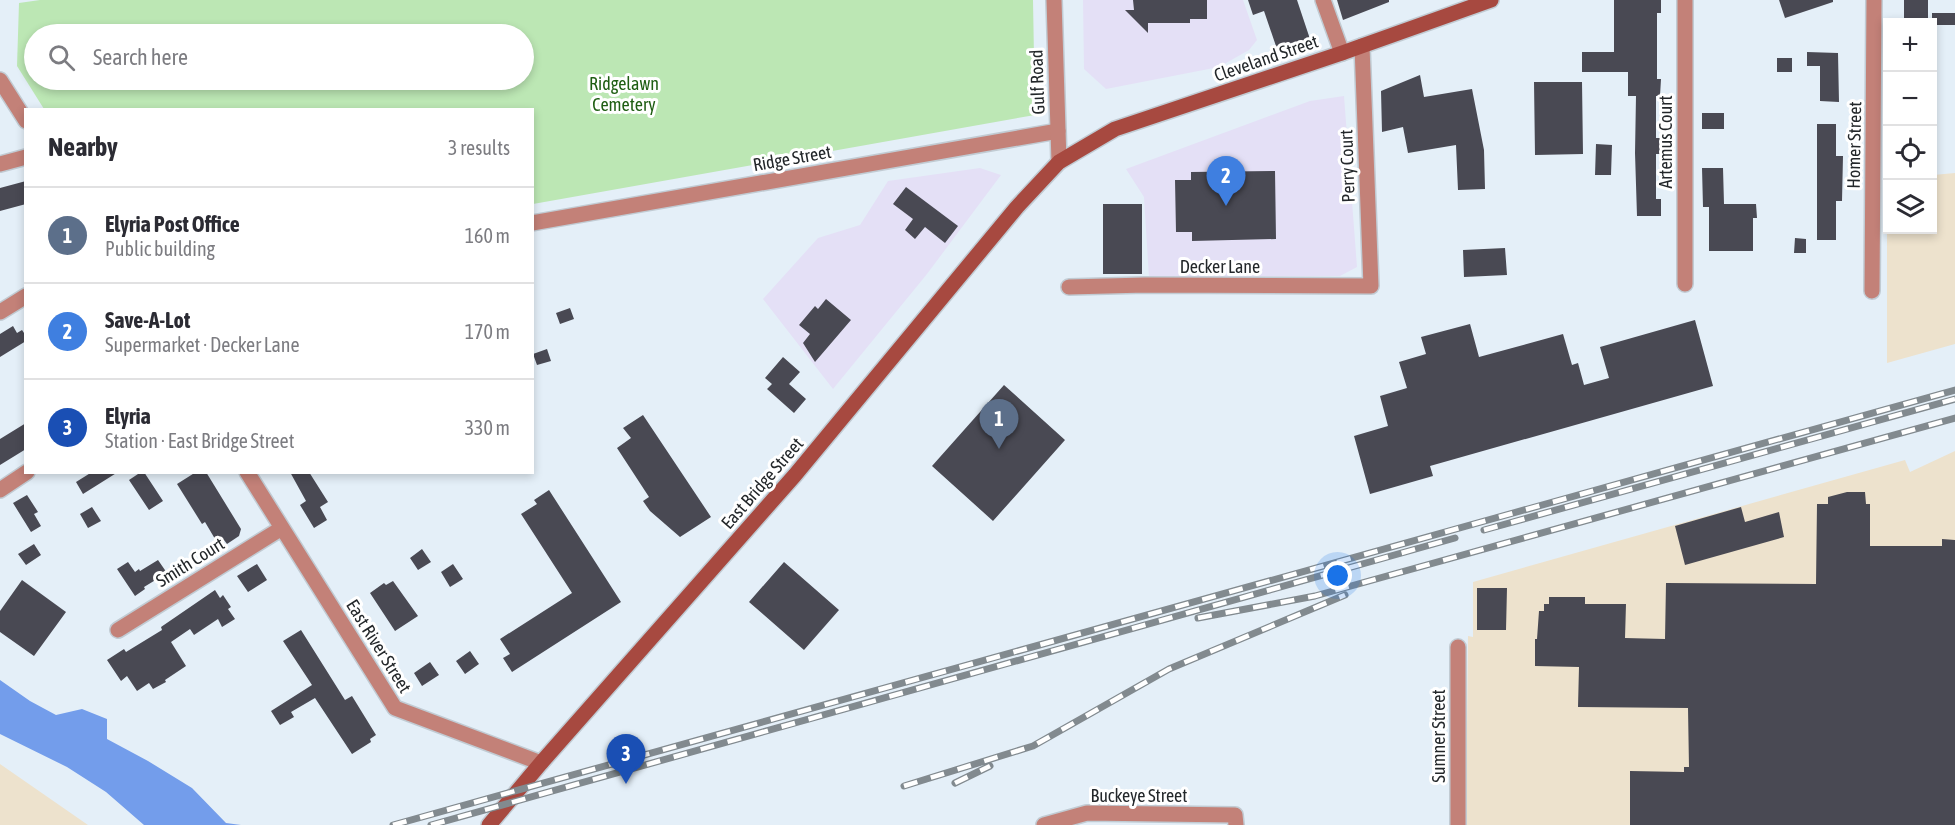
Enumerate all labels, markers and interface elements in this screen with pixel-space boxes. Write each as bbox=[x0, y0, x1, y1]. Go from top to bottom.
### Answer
map controls bbox=[1883, 18, 1937, 234]
button: + bbox=[1883, 18, 1937, 72]
search box bbox=[24, 24, 534, 90]
street label: Cleveland Street bbox=[1211, 30, 1321, 86]
icon: search bbox=[45, 41, 78, 74]
text: Search here bbox=[93, 44, 188, 70]
street label: Gulf Road bbox=[1025, 49, 1049, 115]
button: − bbox=[1883, 72, 1937, 126]
park label: Ridgelawn Cemetery bbox=[589, 73, 659, 115]
street label: Artemus Court bbox=[1655, 95, 1676, 189]
street label: Homer Street bbox=[1843, 101, 1865, 189]
button: locate bbox=[1883, 126, 1937, 180]
street label: Perry Court bbox=[1335, 129, 1359, 203]
text: Nearby bbox=[48, 132, 118, 162]
text: 3 results bbox=[448, 136, 510, 159]
street label: Ridge Street bbox=[751, 141, 833, 175]
pin: 2 bbox=[1206, 156, 1246, 206]
button: layers bbox=[1883, 180, 1937, 234]
text: Elyria Post Office bbox=[105, 211, 240, 237]
text: 1 bbox=[63, 224, 72, 247]
text: 160 m bbox=[465, 224, 510, 247]
text: Public building bbox=[105, 237, 215, 260]
street label: Decker Lane bbox=[1180, 256, 1260, 277]
text: Save-A-Lot bbox=[105, 307, 190, 333]
text: 2 bbox=[63, 320, 72, 343]
text: 170 m bbox=[465, 320, 510, 343]
text: Supermarket · Decker Lane bbox=[105, 333, 300, 356]
pin: 1 bbox=[980, 400, 1018, 449]
text: Elyria bbox=[105, 403, 151, 429]
text: 3 bbox=[63, 416, 72, 439]
text: 330 m bbox=[465, 416, 510, 439]
text: Station · East Bridge Street bbox=[105, 429, 294, 452]
street label: East Bridge Street bbox=[717, 433, 807, 533]
street label: Smith Court bbox=[152, 533, 228, 591]
your location bbox=[1323, 561, 1352, 590]
street label: East River Street bbox=[342, 596, 416, 696]
street label: Sumner Street bbox=[1428, 689, 1449, 783]
pin: 3 bbox=[606, 734, 646, 784]
street label: Buckeye Street bbox=[1091, 785, 1187, 806]

